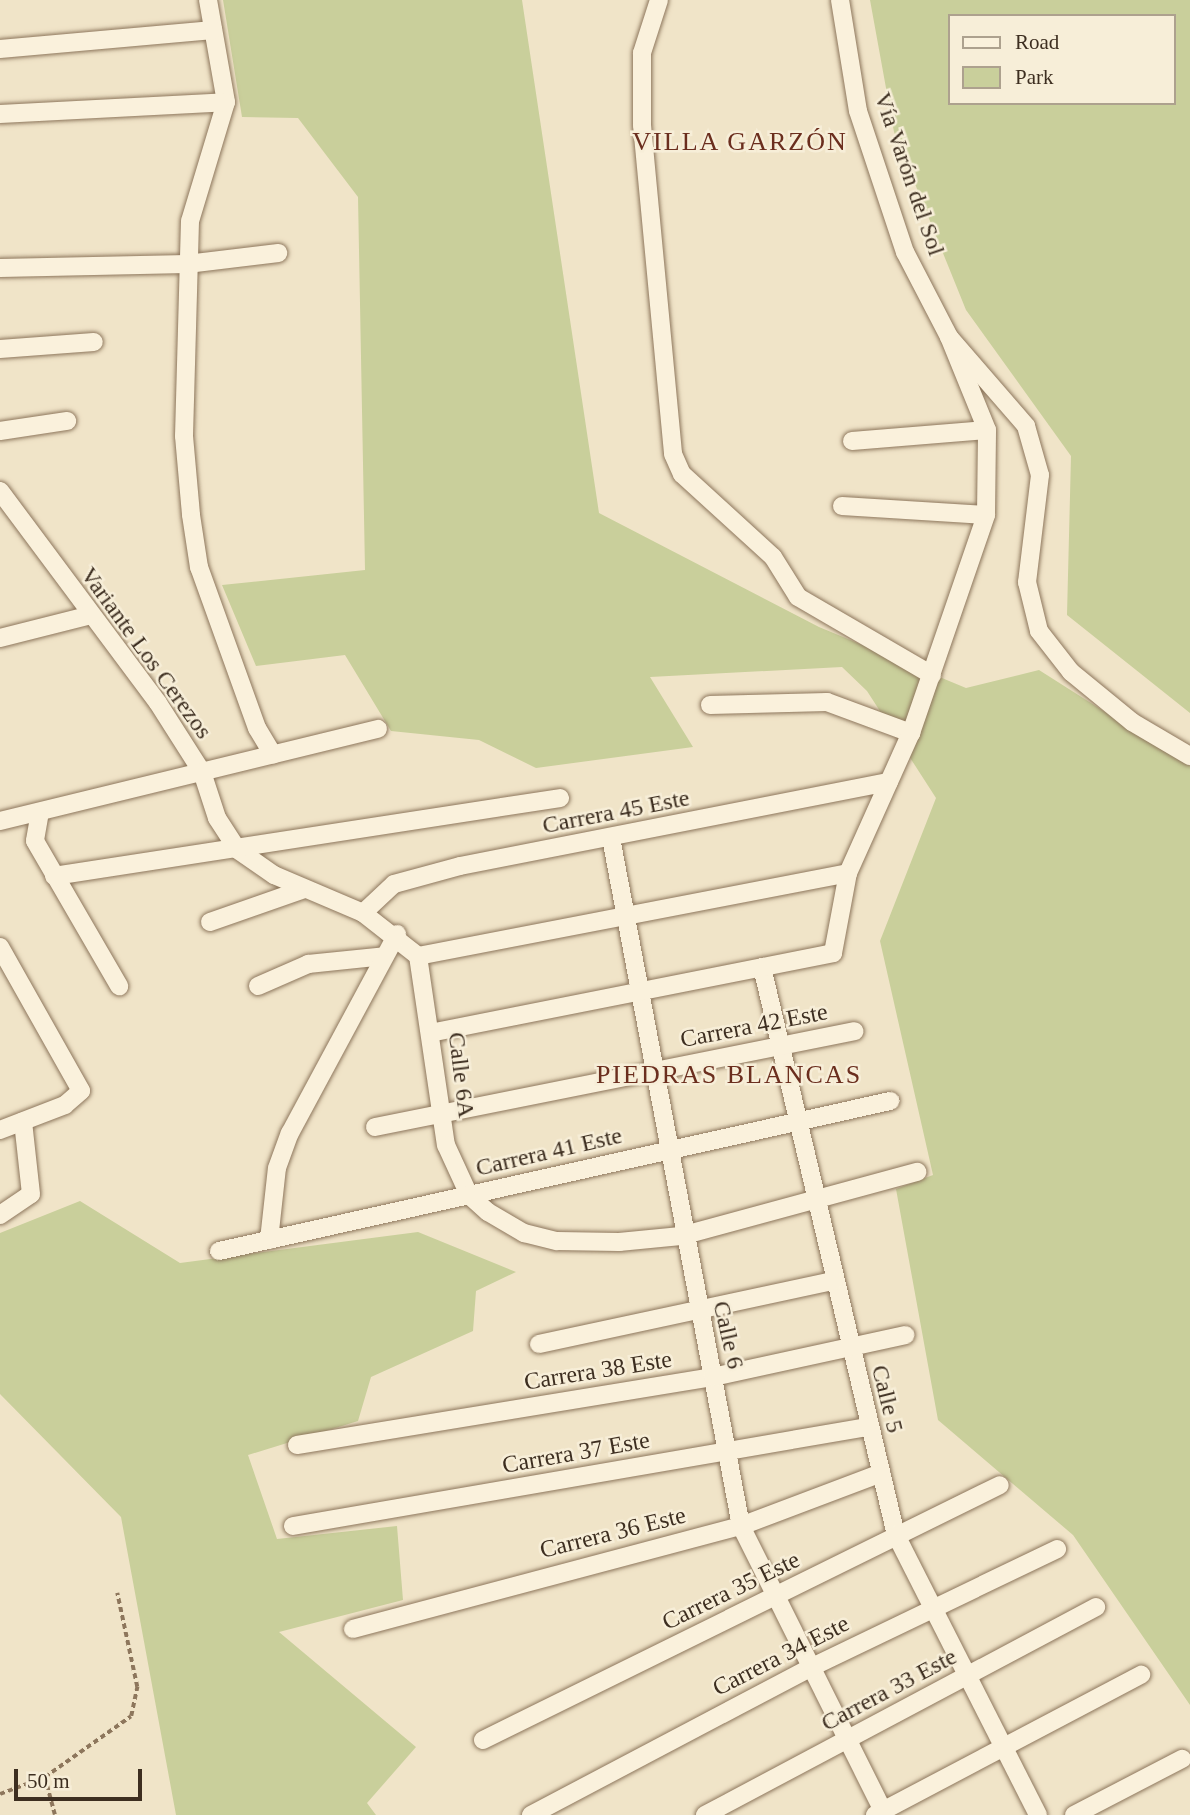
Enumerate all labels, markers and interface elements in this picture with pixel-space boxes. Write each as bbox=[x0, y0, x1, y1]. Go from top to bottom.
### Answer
legend bbox=[948, 14, 1176, 105]
text: Road bbox=[1015, 30, 1059, 54]
text: Park bbox=[1015, 65, 1054, 89]
street label: Vía Varón del Sol bbox=[867, 88, 951, 260]
district label: VILLA GARZÓN bbox=[633, 126, 847, 158]
street label: Variante Los Cerezos bbox=[74, 562, 218, 744]
street label: Carrera 45 Este bbox=[540, 784, 692, 840]
street label: Carrera 42 Este bbox=[678, 998, 830, 1054]
street label: Calle 6A bbox=[441, 1031, 481, 1119]
district label: PIEDRAS BLANCAS bbox=[598, 1059, 860, 1091]
street label: Carrera 41 Este bbox=[473, 1121, 625, 1183]
street label: Calle 6 bbox=[706, 1298, 750, 1372]
street label: Carrera 38 Este bbox=[522, 1345, 674, 1397]
street label: Calle 5 bbox=[865, 1362, 909, 1436]
street label: Carrera 37 Este bbox=[500, 1426, 652, 1480]
street label: Carrera 36 Este bbox=[537, 1501, 689, 1565]
street label: Carrera 35 Este bbox=[658, 1545, 804, 1637]
street label: Carrera 34 Este bbox=[708, 1609, 854, 1703]
street label: Carrera 33 Este bbox=[816, 1642, 962, 1738]
scale bar bbox=[18, 1756, 145, 1800]
text: 50 m bbox=[27, 1769, 70, 1793]

